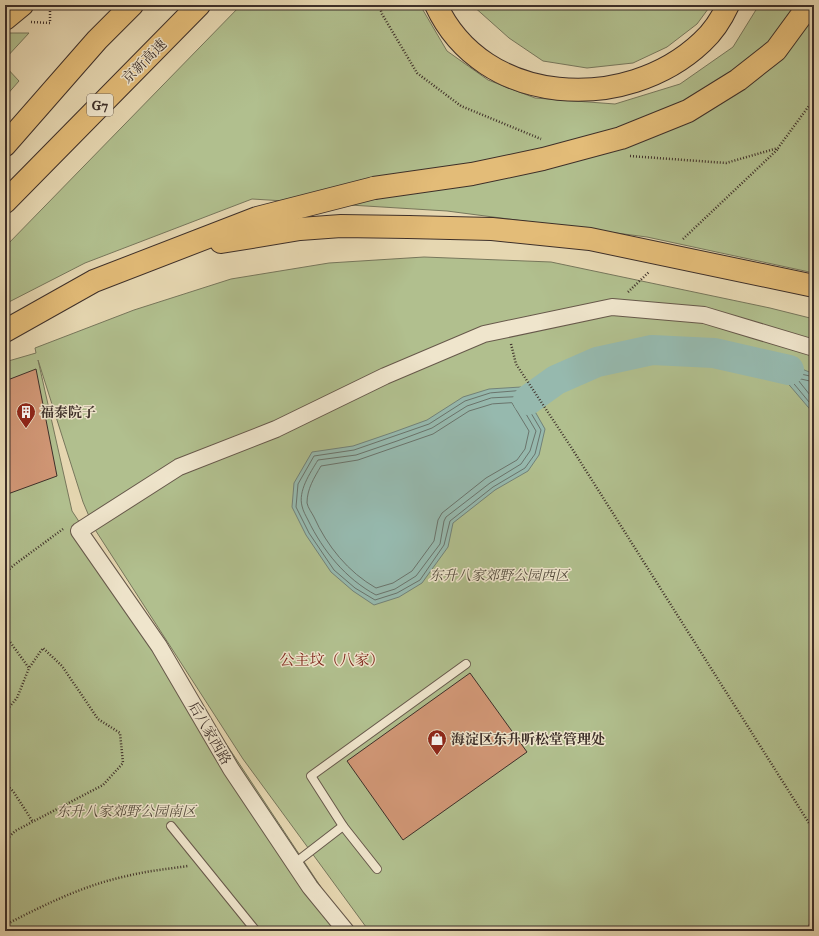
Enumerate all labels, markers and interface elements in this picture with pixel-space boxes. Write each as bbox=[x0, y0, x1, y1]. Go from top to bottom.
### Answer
street label: 京新高速 bbox=[119, 36, 170, 87]
road number: G7 bbox=[87, 94, 113, 116]
building icon: 福泰院子 bbox=[15, 401, 37, 429]
place label: 福泰院子 bbox=[40, 404, 96, 421]
park label: 东升八家郊野公园西区 bbox=[429, 567, 571, 584]
district label: 公主坟（八家） bbox=[279, 651, 385, 669]
street label: 后八家西路 bbox=[185, 699, 234, 768]
shop icon: 海淀区东升听松堂管理处 bbox=[426, 728, 448, 756]
place label: 海淀区东升听松堂管理处 bbox=[451, 731, 605, 748]
park label: 东升八家郊野公园南区 bbox=[56, 803, 198, 820]

